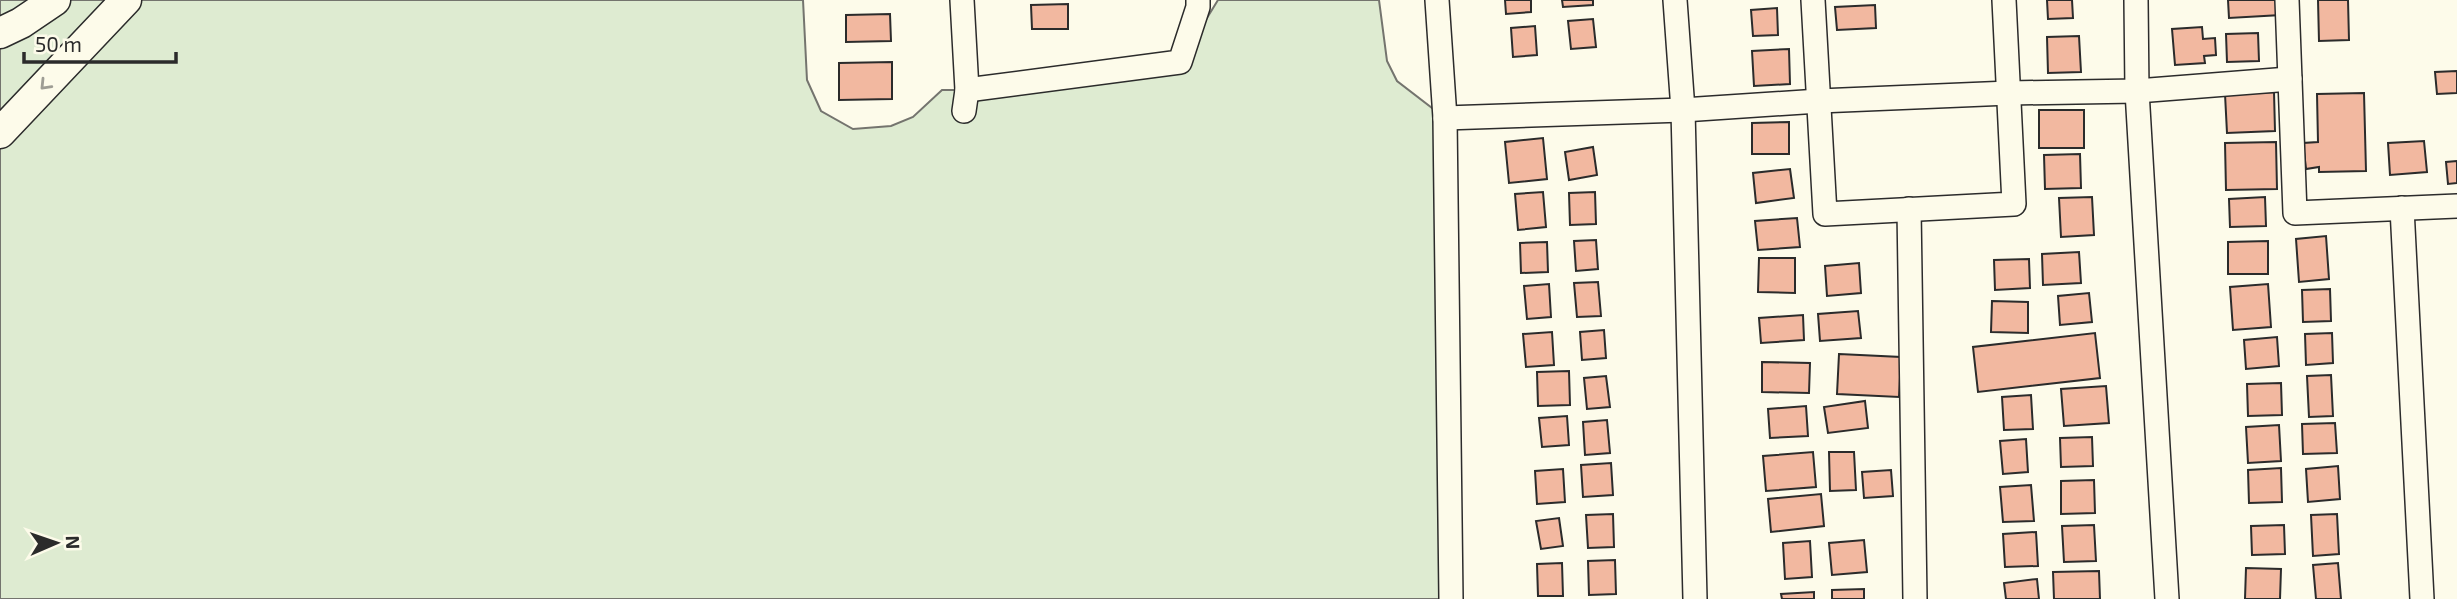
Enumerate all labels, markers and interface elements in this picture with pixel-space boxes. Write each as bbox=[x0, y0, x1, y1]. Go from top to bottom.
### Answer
scale bar bbox=[24, 21, 177, 65]
text: 50 m bbox=[35, 31, 82, 56]
one-way arrow bbox=[41, 77, 54, 90]
north arrow bbox=[21, 508, 91, 578]
text: N bbox=[62, 535, 85, 550]

